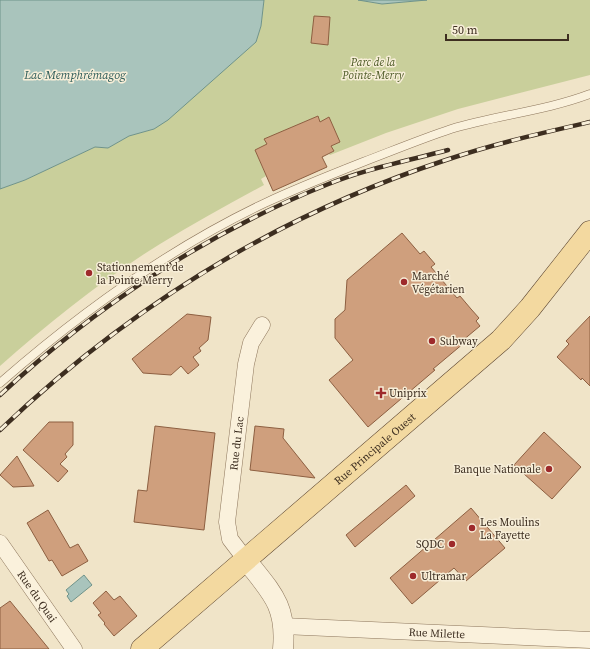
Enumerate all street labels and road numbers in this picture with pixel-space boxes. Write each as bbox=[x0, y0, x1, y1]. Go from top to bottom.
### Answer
street label: Rue Principale Ouest bbox=[331, 409, 419, 488]
street label: Rue du Lac bbox=[226, 415, 247, 471]
street label: Rue du Quai bbox=[14, 567, 60, 625]
street label: Rue Milette bbox=[408, 624, 466, 642]

